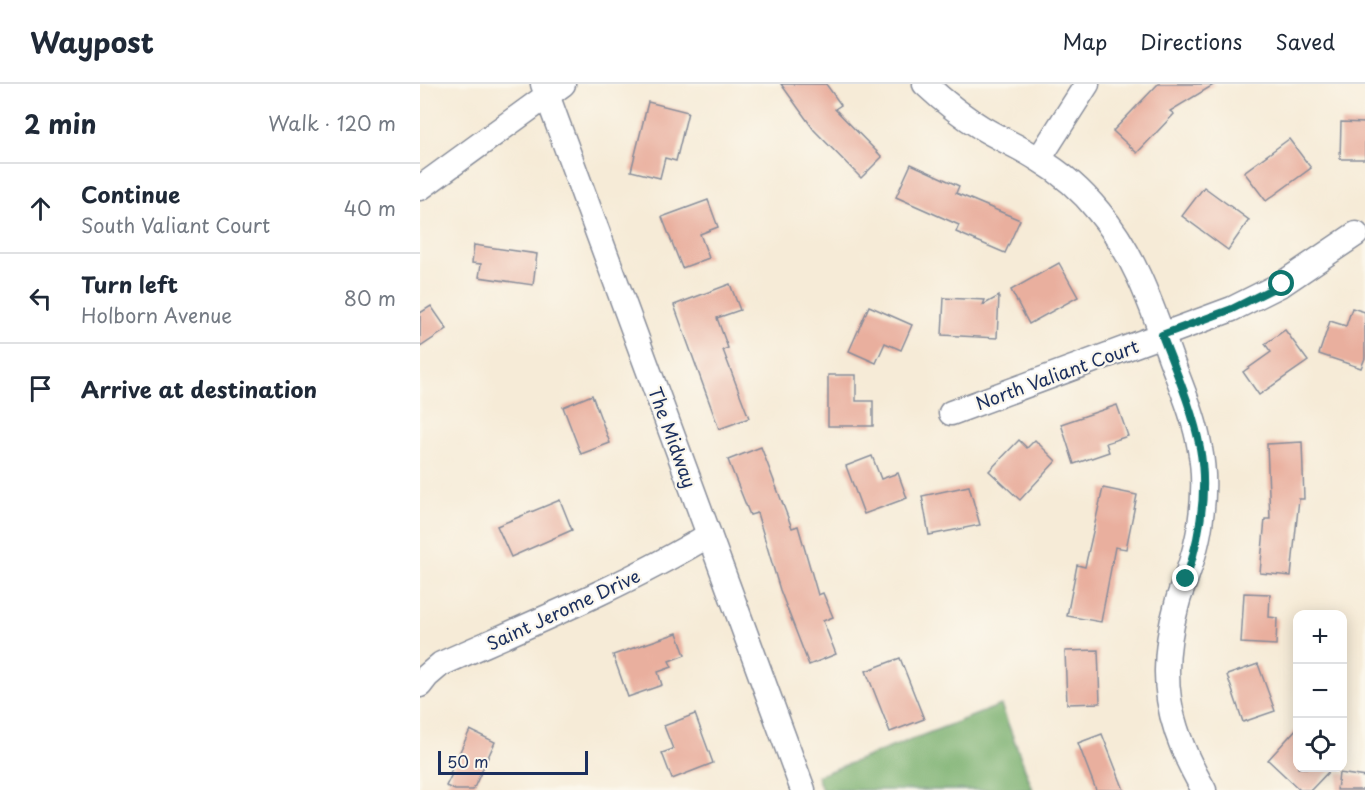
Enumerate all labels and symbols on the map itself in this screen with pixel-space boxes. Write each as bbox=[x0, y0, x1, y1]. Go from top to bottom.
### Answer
route start bbox=[1268, 270, 1294, 296]
street label: North Valiant Court bbox=[972, 332, 1142, 416]
street label: The Midway bbox=[642, 383, 704, 491]
street label: Saint Jerome Drive bbox=[482, 562, 644, 656]
route end bbox=[1172, 565, 1198, 591]
scale bar bbox=[438, 748, 588, 776]

